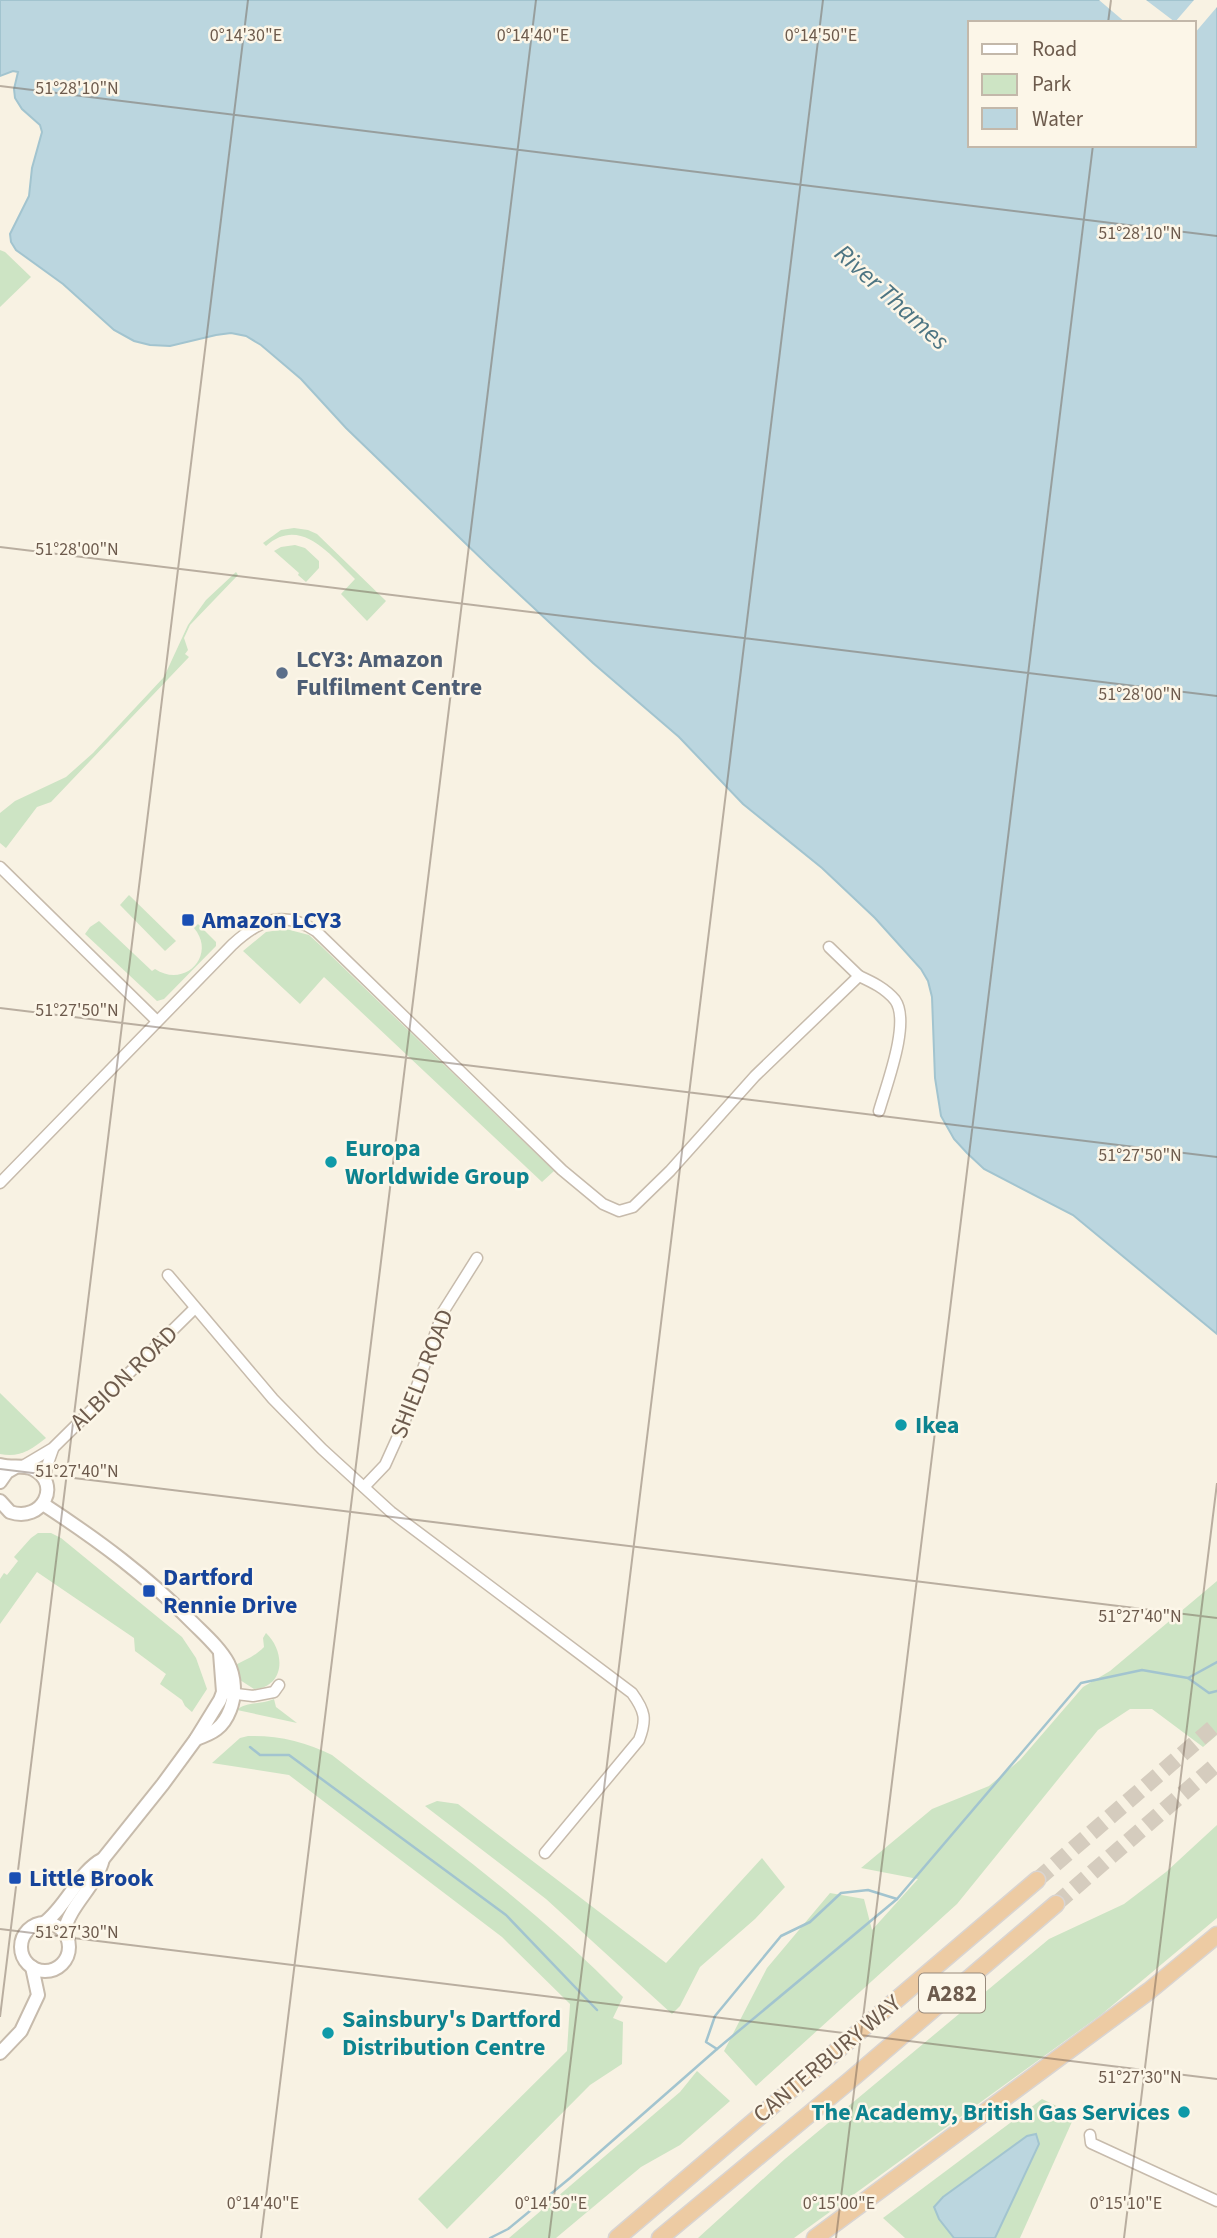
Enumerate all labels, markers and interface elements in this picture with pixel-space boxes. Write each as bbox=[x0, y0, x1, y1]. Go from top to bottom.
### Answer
legend bbox=[968, 21, 1196, 147]
text: 0°14'30"E bbox=[210, 23, 282, 48]
text: 0°14'40"E bbox=[497, 23, 569, 48]
text: 0°14'50"E bbox=[785, 23, 857, 48]
text: Road bbox=[1032, 34, 1077, 64]
text: Park bbox=[1032, 69, 1072, 99]
text: 51°28'10"N bbox=[35, 76, 119, 101]
text: Water bbox=[1032, 104, 1084, 134]
text: 51°28'10"N bbox=[1098, 221, 1182, 246]
water label: River Thames bbox=[826, 235, 958, 359]
text: 51°28'00"N bbox=[35, 537, 119, 562]
place label: LCY3: Amazon Fulfilment Centre bbox=[296, 642, 482, 705]
marker: LCY3: Amazon Fulfilment Centre bbox=[274, 665, 290, 681]
text: 51°28'00"N bbox=[1098, 682, 1182, 707]
place label: Amazon LCY3 bbox=[201, 903, 342, 938]
marker: Amazon LCY3 bbox=[180, 912, 196, 928]
text: 51°27'50"N bbox=[35, 998, 119, 1023]
place label: Europa Worldwide Group bbox=[345, 1131, 530, 1194]
text: 51°27'50"N bbox=[1098, 1143, 1182, 1168]
marker: Europa Worldwide Group bbox=[323, 1154, 339, 1170]
street label: SHIELD ROAD bbox=[381, 1304, 463, 1444]
street label: ALBION ROAD bbox=[62, 1317, 186, 1439]
place label: Ikea bbox=[915, 1408, 960, 1443]
marker: Ikea bbox=[893, 1417, 909, 1433]
text: 51°27'40"N bbox=[35, 1459, 119, 1484]
place label: Dartford Rennie Drive bbox=[163, 1560, 297, 1623]
marker: Dartford Rennie Drive bbox=[141, 1583, 157, 1599]
text: 51°27'40"N bbox=[1098, 1604, 1182, 1629]
place label: Little Brook bbox=[29, 1861, 155, 1896]
marker: Little Brook bbox=[7, 1870, 23, 1886]
text: 51°27'30"N bbox=[35, 1920, 119, 1945]
road number: A282 bbox=[919, 1974, 985, 2012]
street label: CANTERBURY WAY bbox=[745, 1986, 909, 2132]
place label: Sainsbury's Dartford Distribution Centre bbox=[342, 2002, 561, 2065]
marker: Sainsbury's Dartford Distribution Centre bbox=[320, 2025, 336, 2041]
text: 51°27'30"N bbox=[1098, 2065, 1182, 2090]
place label: The Academy, British Gas Services bbox=[811, 2095, 1170, 2130]
marker: The Academy, British Gas Services bbox=[1176, 2104, 1192, 2120]
text: 0°14'40"E bbox=[227, 2191, 299, 2216]
text: 0°14'50"E bbox=[515, 2191, 587, 2216]
text: 0°15'00"E bbox=[803, 2191, 875, 2216]
text: 0°15'10"E bbox=[1090, 2191, 1162, 2216]

